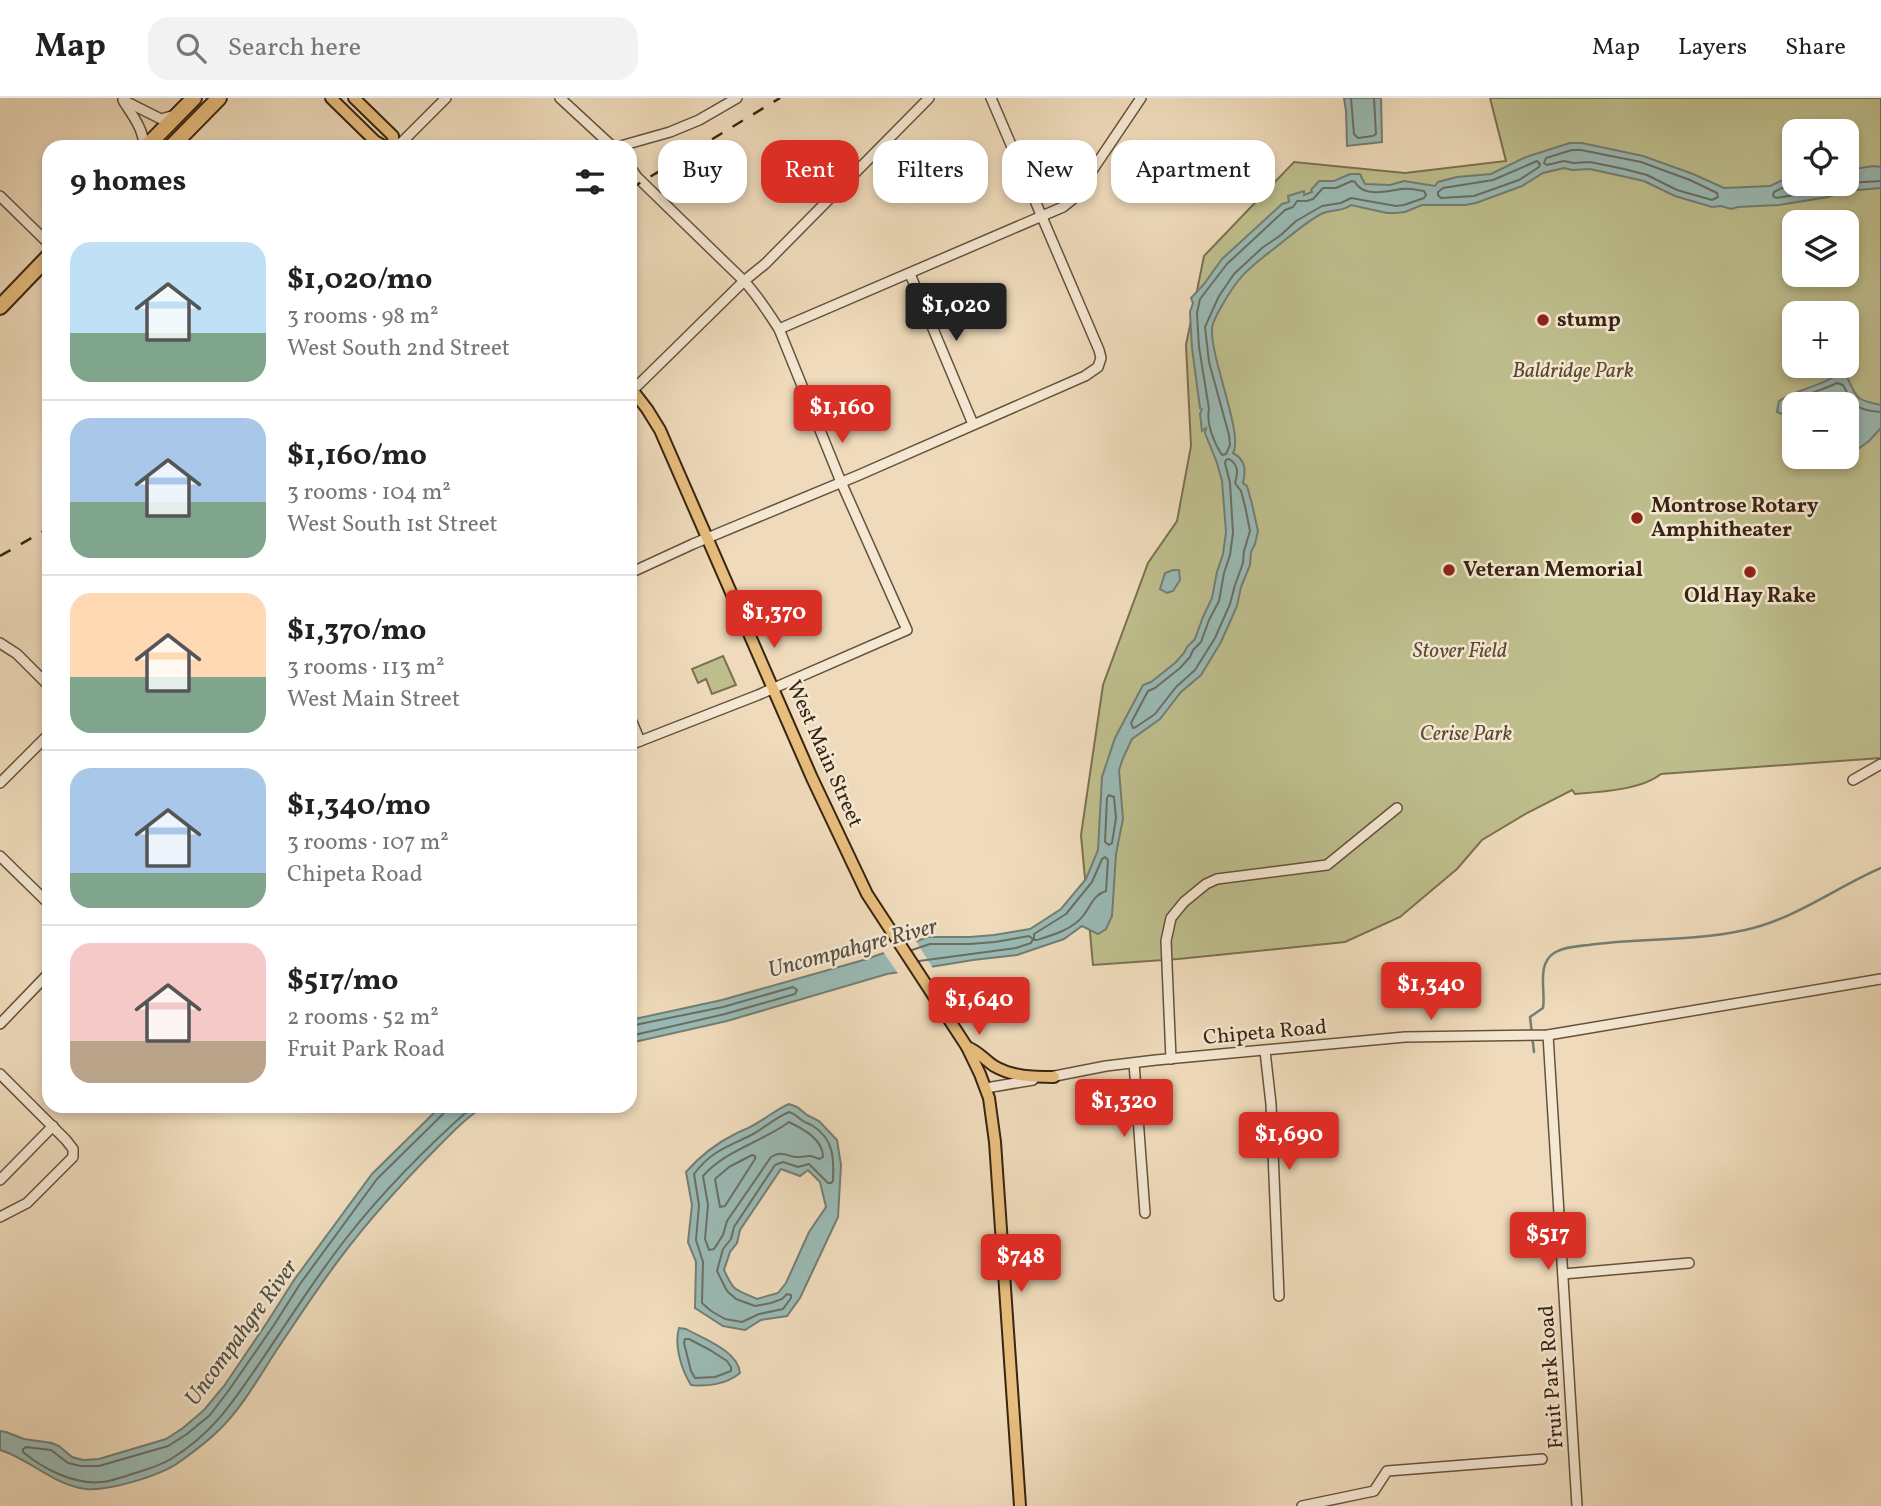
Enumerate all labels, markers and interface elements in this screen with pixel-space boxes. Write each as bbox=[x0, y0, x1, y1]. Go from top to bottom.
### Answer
search box bbox=[148, 17, 638, 80]
text: Map bbox=[35, 25, 106, 71]
icon: search bbox=[172, 29, 210, 67]
text: Search here bbox=[228, 30, 361, 66]
text: Map bbox=[1592, 31, 1640, 65]
text: Layers bbox=[1678, 31, 1747, 65]
text: Share bbox=[1785, 31, 1846, 65]
map controls bbox=[1782, 119, 1859, 469]
button: locate bbox=[1782, 119, 1859, 196]
chip: Buy bbox=[658, 140, 747, 203]
chip: Rent bbox=[761, 140, 859, 203]
chip: Filters bbox=[873, 140, 988, 203]
chip: New bbox=[1002, 140, 1097, 203]
chip: Apartment bbox=[1111, 140, 1275, 203]
text: 9 homes bbox=[70, 161, 186, 203]
icon: filters bbox=[571, 163, 609, 201]
button: layers bbox=[1782, 210, 1859, 287]
text: $1,020/mo bbox=[287, 259, 432, 301]
icon: home bbox=[126, 270, 210, 354]
pin: $1,020 bbox=[899, 284, 1013, 343]
text: $1,020 bbox=[922, 290, 990, 322]
text: 3 rooms · 98 m² bbox=[287, 301, 439, 333]
button: + bbox=[1782, 301, 1859, 378]
place label: stump bbox=[1557, 306, 1621, 335]
marker: stump bbox=[1535, 312, 1551, 328]
text: West South 2nd Street bbox=[287, 333, 510, 365]
park label: Baldridge Park bbox=[1512, 357, 1634, 386]
pin: $1,160 bbox=[785, 386, 899, 445]
text: $1,160 bbox=[810, 392, 874, 424]
button: − bbox=[1782, 392, 1859, 469]
text: $1,160/mo bbox=[287, 435, 427, 477]
icon: home bbox=[126, 446, 210, 530]
text: 3 rooms · 104 m² bbox=[287, 477, 451, 509]
place label: Montrose Rotary Amphitheater bbox=[1651, 492, 1819, 545]
text: West South 1st Street bbox=[287, 509, 498, 541]
marker: Montrose Rotary Amphitheater bbox=[1629, 510, 1645, 526]
place label: Veteran Memorial bbox=[1463, 556, 1643, 585]
marker: Veteran Memorial bbox=[1441, 562, 1457, 578]
marker: Old Hay Rake bbox=[1742, 564, 1758, 580]
place label: Old Hay Rake bbox=[1684, 582, 1816, 611]
pin: $1,370 bbox=[717, 590, 831, 650]
text: $1,370 bbox=[742, 597, 806, 629]
text: $1,370/mo bbox=[287, 610, 426, 652]
icon: home bbox=[126, 621, 210, 705]
park label: Stover Field bbox=[1413, 637, 1507, 666]
text: 3 rooms · 113 m² bbox=[287, 652, 445, 684]
street label: West Main Street bbox=[779, 676, 869, 832]
text: West Main Street bbox=[287, 684, 460, 716]
park label: Cerise Park bbox=[1420, 720, 1512, 749]
text: $1,340/mo bbox=[287, 785, 431, 827]
icon: home bbox=[126, 796, 210, 880]
text: 3 rooms · 107 m² bbox=[287, 827, 449, 859]
text: Chipeta Road bbox=[287, 859, 423, 891]
water label: Uncompahgre River bbox=[765, 911, 942, 987]
text: $517/mo bbox=[287, 960, 398, 1002]
pin: $1,340 bbox=[1374, 962, 1488, 1022]
text: $1,340 bbox=[1397, 969, 1465, 1001]
icon: home bbox=[126, 971, 210, 1055]
pin: $1,640 bbox=[922, 978, 1036, 1037]
text: $1,640 bbox=[945, 984, 1013, 1016]
text: 2 rooms · 52 m² bbox=[287, 1002, 439, 1034]
street label: Chipeta Road bbox=[1202, 1013, 1328, 1053]
text: Fruit Park Road bbox=[287, 1034, 445, 1066]
pin: $1,320 bbox=[1067, 1080, 1181, 1139]
text: $1,320 bbox=[1091, 1086, 1157, 1118]
pin: $1,690 bbox=[1232, 1112, 1346, 1172]
text: $1,690 bbox=[1255, 1119, 1323, 1151]
pin: $517 bbox=[1507, 1212, 1589, 1272]
text: $517 bbox=[1526, 1219, 1570, 1251]
pin: $748 bbox=[980, 1234, 1062, 1294]
text: $748 bbox=[997, 1241, 1045, 1273]
water label: Uncompahgre River bbox=[178, 1253, 306, 1413]
street label: Fruit Park Road bbox=[1533, 1304, 1571, 1450]

